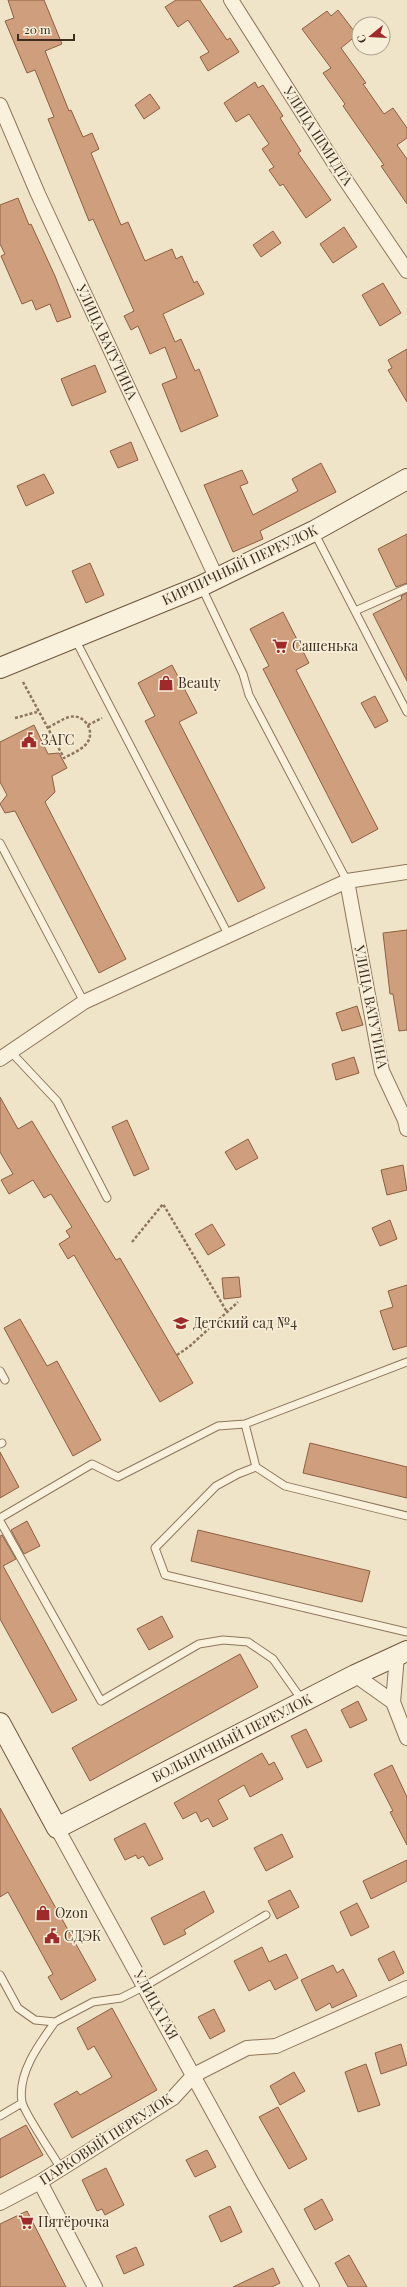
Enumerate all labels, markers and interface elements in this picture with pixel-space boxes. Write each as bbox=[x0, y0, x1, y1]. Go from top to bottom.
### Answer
scale bar bbox=[18, 16, 74, 42]
north arrow bbox=[351, 16, 391, 56]
text: 20 m bbox=[24, 21, 51, 37]
text: С bbox=[353, 33, 369, 45]
street label: УЛИЦА ШМИДТА bbox=[279, 82, 358, 189]
street label: УЛИЦА ВАТУТИНА bbox=[72, 280, 143, 403]
street label: КИРПИЧНЫЙ ПЕРЕУЛОК bbox=[159, 520, 321, 609]
place label: Сашенька bbox=[292, 636, 358, 655]
supermarket icon: Сашенька bbox=[271, 637, 289, 655]
place label: Beauty bbox=[178, 673, 221, 692]
shop icon: Beauty bbox=[157, 674, 175, 692]
place label: ЗАГС bbox=[41, 730, 74, 749]
public building icon: ЗАГС bbox=[20, 731, 38, 749]
street label: УЛИЦА ВАТУТИНА bbox=[350, 943, 393, 1070]
place label: Детский сад №4 bbox=[193, 1313, 297, 1332]
school or university icon: Детский сад №4 bbox=[172, 1314, 190, 1332]
street label: БОЛЬНИЧНЫЙ ПЕРЕУЛОК bbox=[148, 1689, 316, 1786]
place label: Ozon bbox=[55, 1903, 89, 1922]
shop icon: Ozon bbox=[34, 1904, 52, 1922]
place label: СДЭК bbox=[64, 1926, 102, 1945]
public building icon: СДЭК bbox=[43, 1927, 61, 1945]
street label: УЛИЦА ГАЯ bbox=[129, 1966, 183, 2043]
street label: ПАРКОВЫЙ ПЕРЕУЛОК bbox=[35, 2088, 177, 2189]
place label: Пятёрочка bbox=[38, 2212, 109, 2231]
supermarket icon: Пятёрочка bbox=[17, 2213, 35, 2231]

